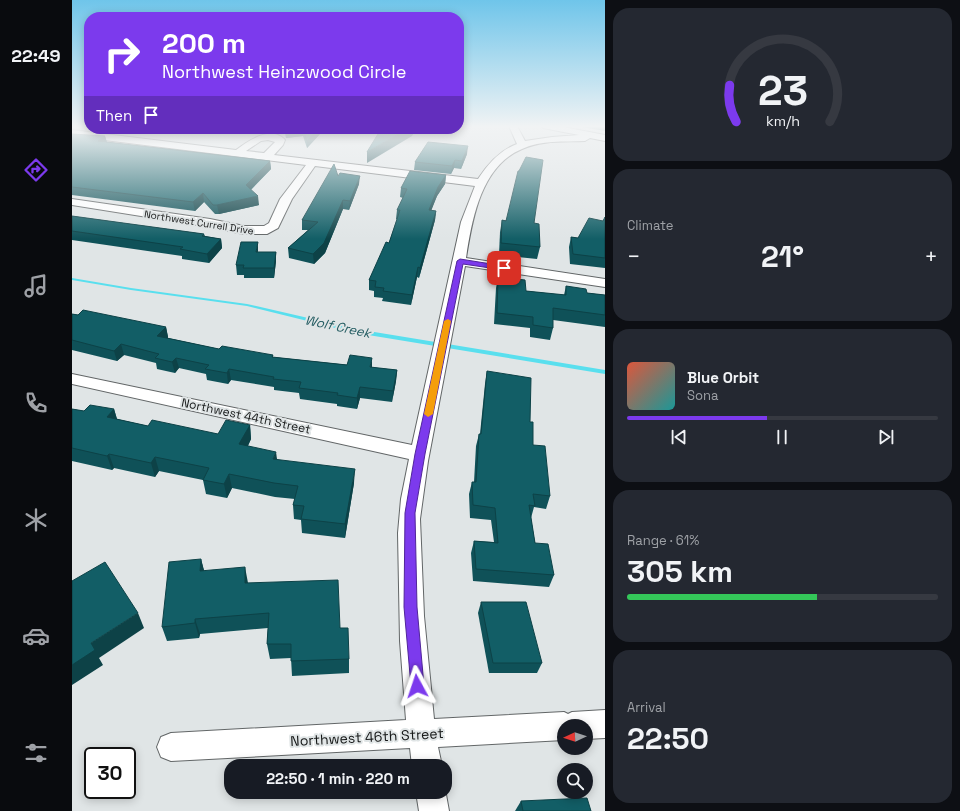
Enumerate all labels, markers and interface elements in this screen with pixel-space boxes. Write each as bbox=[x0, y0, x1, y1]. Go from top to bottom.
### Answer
text: 200 m bbox=[162, 25, 246, 61]
icon: right bbox=[96, 28, 148, 80]
text: 22:49 bbox=[11, 44, 61, 67]
text: Northwest Heinzwood Circle bbox=[162, 60, 406, 83]
text: 23 bbox=[758, 64, 808, 117]
icon: arrive bbox=[140, 104, 162, 126]
text: Then bbox=[96, 106, 132, 125]
text: km/h bbox=[765, 112, 800, 130]
icon: directions bbox=[22, 156, 50, 184]
street label: Northwest Currell Drive bbox=[143, 207, 255, 238]
text: Climate bbox=[627, 217, 673, 234]
text: 21° bbox=[761, 237, 804, 276]
text: − bbox=[627, 242, 641, 270]
text: + bbox=[924, 242, 938, 270]
pin bbox=[487, 251, 521, 285]
icon: arrive bbox=[493, 257, 515, 279]
icon: music bbox=[22, 272, 50, 300]
water label: Wolf Creek bbox=[303, 311, 374, 342]
text: Blue Orbit bbox=[687, 368, 759, 387]
text: Sona bbox=[687, 387, 718, 404]
icon: phone bbox=[22, 389, 50, 417]
street label: Northwest 44th Street bbox=[180, 394, 312, 438]
icon: previous bbox=[668, 426, 690, 448]
icon: pause bbox=[771, 426, 793, 448]
icon: next bbox=[875, 426, 897, 448]
icon: climate bbox=[22, 506, 50, 534]
text: Range · 61% bbox=[627, 532, 699, 549]
text: 305 km bbox=[627, 552, 733, 591]
icon: car bbox=[22, 622, 50, 650]
position arrow bbox=[396, 665, 438, 707]
text: Arrival bbox=[627, 699, 666, 716]
north arrow bbox=[557, 719, 593, 755]
map controls bbox=[557, 719, 593, 799]
text: 22:50 bbox=[627, 719, 709, 758]
street label: Northwest 46th Street bbox=[290, 724, 444, 750]
icon: filters bbox=[22, 739, 50, 767]
speed limit sign: 30 bbox=[84, 747, 136, 799]
button: search bbox=[557, 763, 593, 799]
text: 22:50 · 1 min · 220 m bbox=[266, 769, 410, 788]

